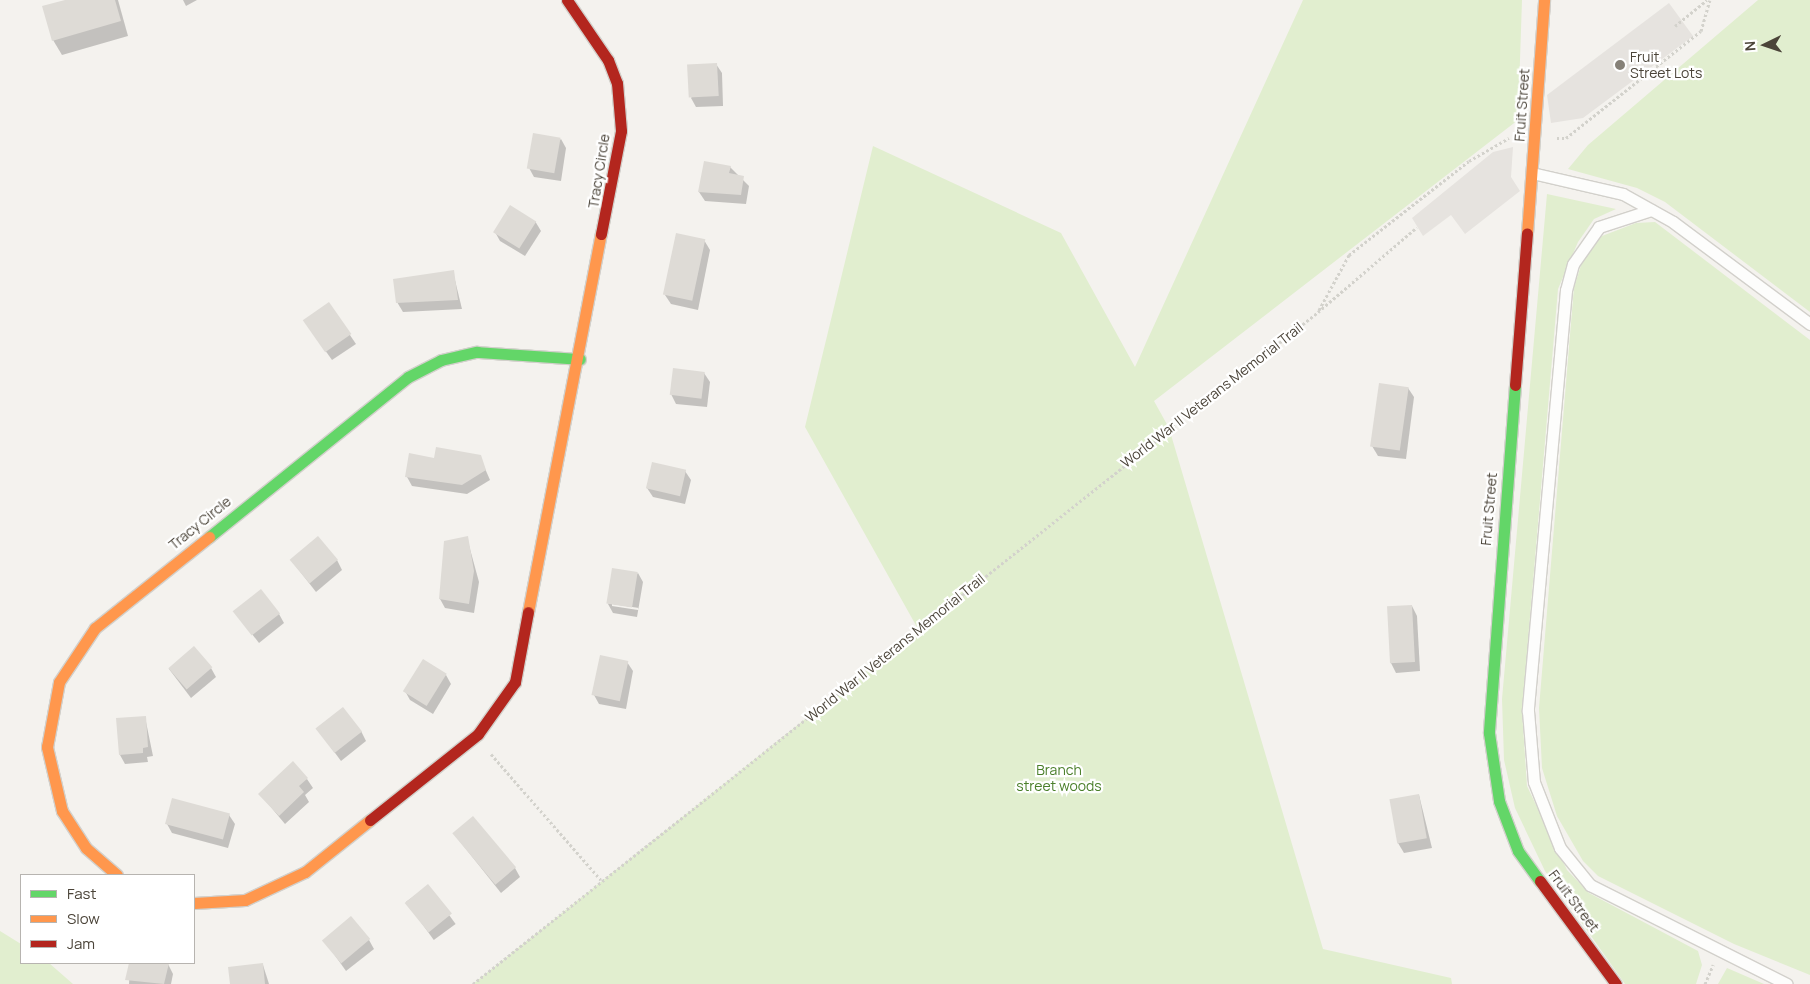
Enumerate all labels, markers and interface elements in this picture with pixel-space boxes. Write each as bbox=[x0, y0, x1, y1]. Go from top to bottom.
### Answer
north arrow bbox=[1740, 20, 1790, 70]
text: N bbox=[1740, 40, 1759, 52]
place label: Fruit Street Lots bbox=[1630, 49, 1702, 82]
marker: Fruit Street Lots bbox=[1614, 59, 1626, 71]
street label: Fruit Street bbox=[1511, 68, 1533, 142]
street label: Tracy Circle bbox=[585, 133, 613, 209]
street label: World War II Veterans Memorial Trail bbox=[1118, 319, 1306, 471]
street label: Fruit Street bbox=[1477, 472, 1501, 546]
street label: Tracy Circle bbox=[166, 493, 234, 553]
street label: World War II Veterans Memorial Trail bbox=[802, 570, 988, 726]
park label: Branch street woods bbox=[1016, 762, 1102, 794]
street label: Fruit Street bbox=[1545, 867, 1603, 935]
legend bbox=[20, 874, 195, 964]
text: Fast bbox=[67, 883, 96, 904]
text: Slow bbox=[67, 908, 100, 929]
text: Jam bbox=[67, 933, 95, 954]

